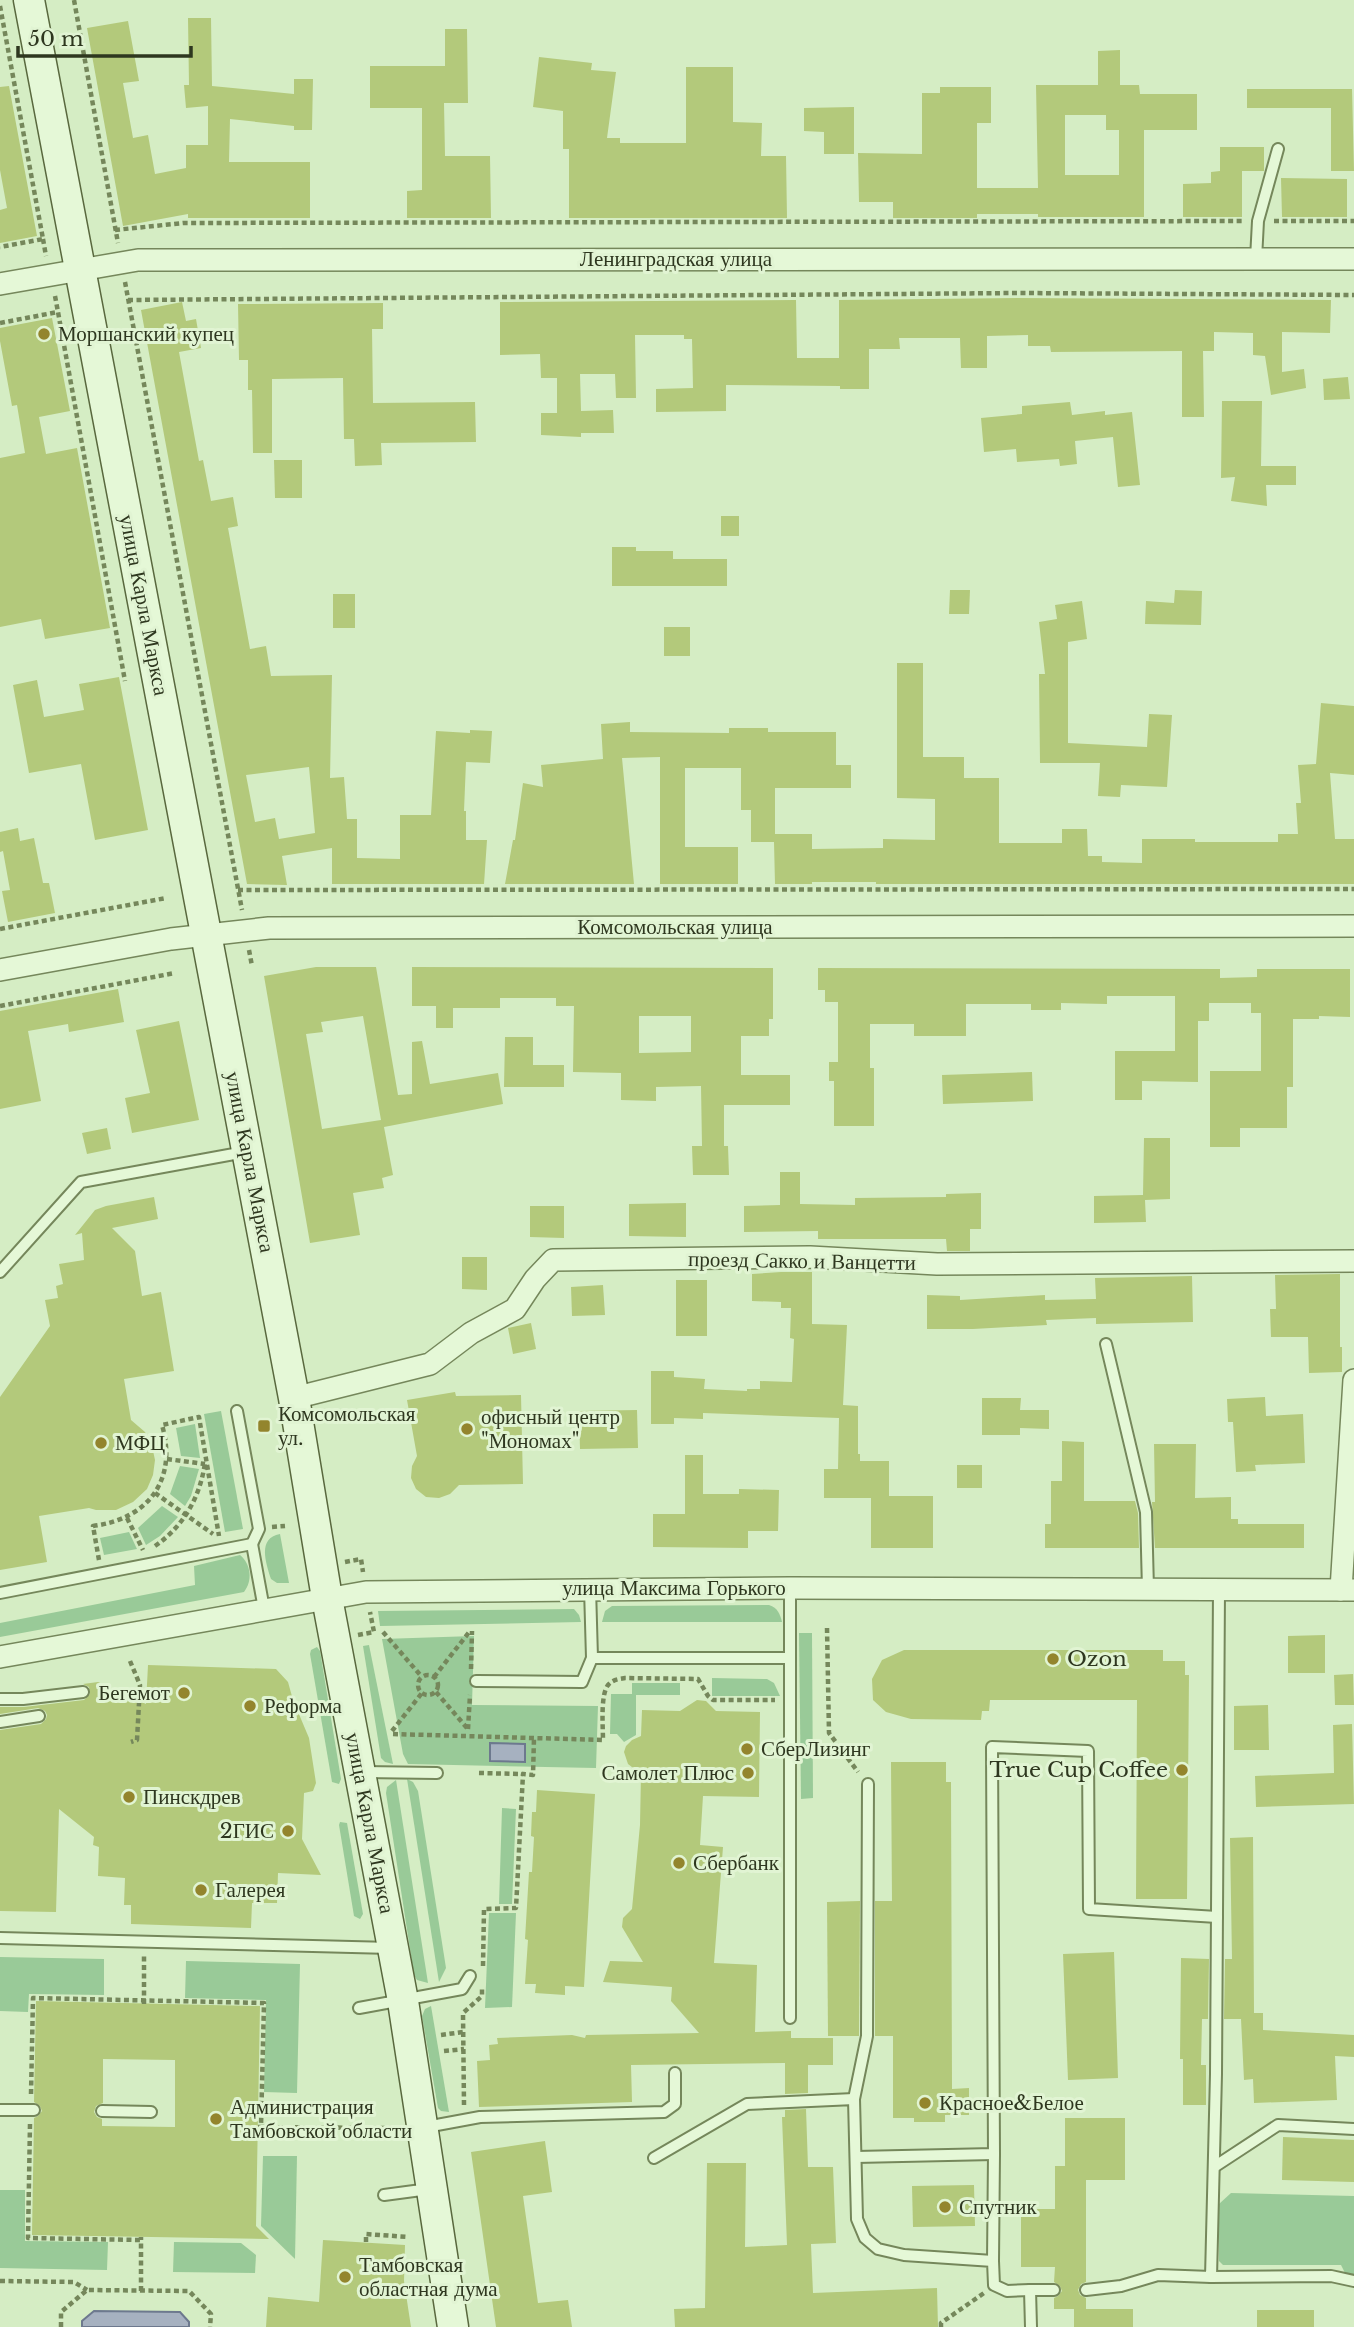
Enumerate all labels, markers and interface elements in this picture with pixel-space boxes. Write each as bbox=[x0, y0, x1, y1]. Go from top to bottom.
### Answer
scale bar bbox=[18, 14, 191, 58]
text: 50 m bbox=[28, 26, 84, 52]
street label: Ленинградская улица bbox=[580, 246, 773, 272]
place label: Моршанский купец bbox=[58, 321, 234, 347]
marker: Моршанский купец bbox=[36, 326, 52, 342]
street label: улица Карла Маркса bbox=[114, 512, 174, 698]
street label: Комсомольская улица bbox=[577, 914, 773, 940]
street label: улица Карла Маркса bbox=[220, 1069, 280, 1255]
street label: проезд Сакко и Ванцетти bbox=[688, 1246, 916, 1276]
place label: Комсомольская ул. bbox=[278, 1401, 416, 1451]
place label: офисный центр "Мономах" bbox=[481, 1404, 620, 1454]
marker: Комсомольская ул. bbox=[256, 1418, 272, 1434]
marker: офисный центр "Мономах" bbox=[459, 1421, 475, 1437]
place label: МФЦ bbox=[115, 1430, 165, 1456]
marker: МФЦ bbox=[93, 1435, 109, 1451]
street label: улица Максима Горького bbox=[562, 1575, 786, 1601]
place label: Ozon bbox=[1067, 1646, 1127, 1672]
marker: Ozon bbox=[1045, 1651, 1061, 1667]
place label: Бегемот bbox=[98, 1680, 170, 1706]
marker: Бегемот bbox=[176, 1685, 192, 1701]
place label: Реформа bbox=[264, 1693, 342, 1719]
marker: Реформа bbox=[242, 1698, 258, 1714]
street label: улица Карла Маркса bbox=[340, 1730, 400, 1916]
place label: СберЛизинг bbox=[761, 1736, 871, 1762]
marker: СберЛизинг bbox=[739, 1741, 755, 1757]
place label: True Cup Coffee bbox=[990, 1757, 1168, 1783]
place label: Самолет Плюс bbox=[602, 1760, 734, 1786]
marker: True Cup Coffee bbox=[1174, 1762, 1190, 1778]
marker: Самолет Плюс bbox=[740, 1765, 756, 1781]
place label: Пинскдрев bbox=[143, 1784, 241, 1810]
marker: Пинскдрев bbox=[121, 1789, 137, 1805]
place label: 2ГИС bbox=[220, 1818, 274, 1844]
marker: 2ГИС bbox=[280, 1823, 296, 1839]
place label: Сбербанк bbox=[693, 1850, 780, 1876]
marker: Сбербанк bbox=[671, 1855, 687, 1871]
place label: Галерея bbox=[215, 1877, 286, 1903]
marker: Галерея bbox=[193, 1882, 209, 1898]
place label: Красное&Белое bbox=[939, 2090, 1084, 2116]
place label: Администрация Тамбовской области bbox=[230, 2094, 412, 2144]
marker: Красное&Белое bbox=[917, 2095, 933, 2111]
marker: Администрация Тамбовской области bbox=[208, 2111, 224, 2127]
place label: Спутник bbox=[959, 2194, 1037, 2220]
marker: Спутник bbox=[937, 2199, 953, 2215]
place label: Тамбовская областная дума bbox=[359, 2252, 498, 2302]
marker: Тамбовская областная дума bbox=[337, 2269, 353, 2285]

